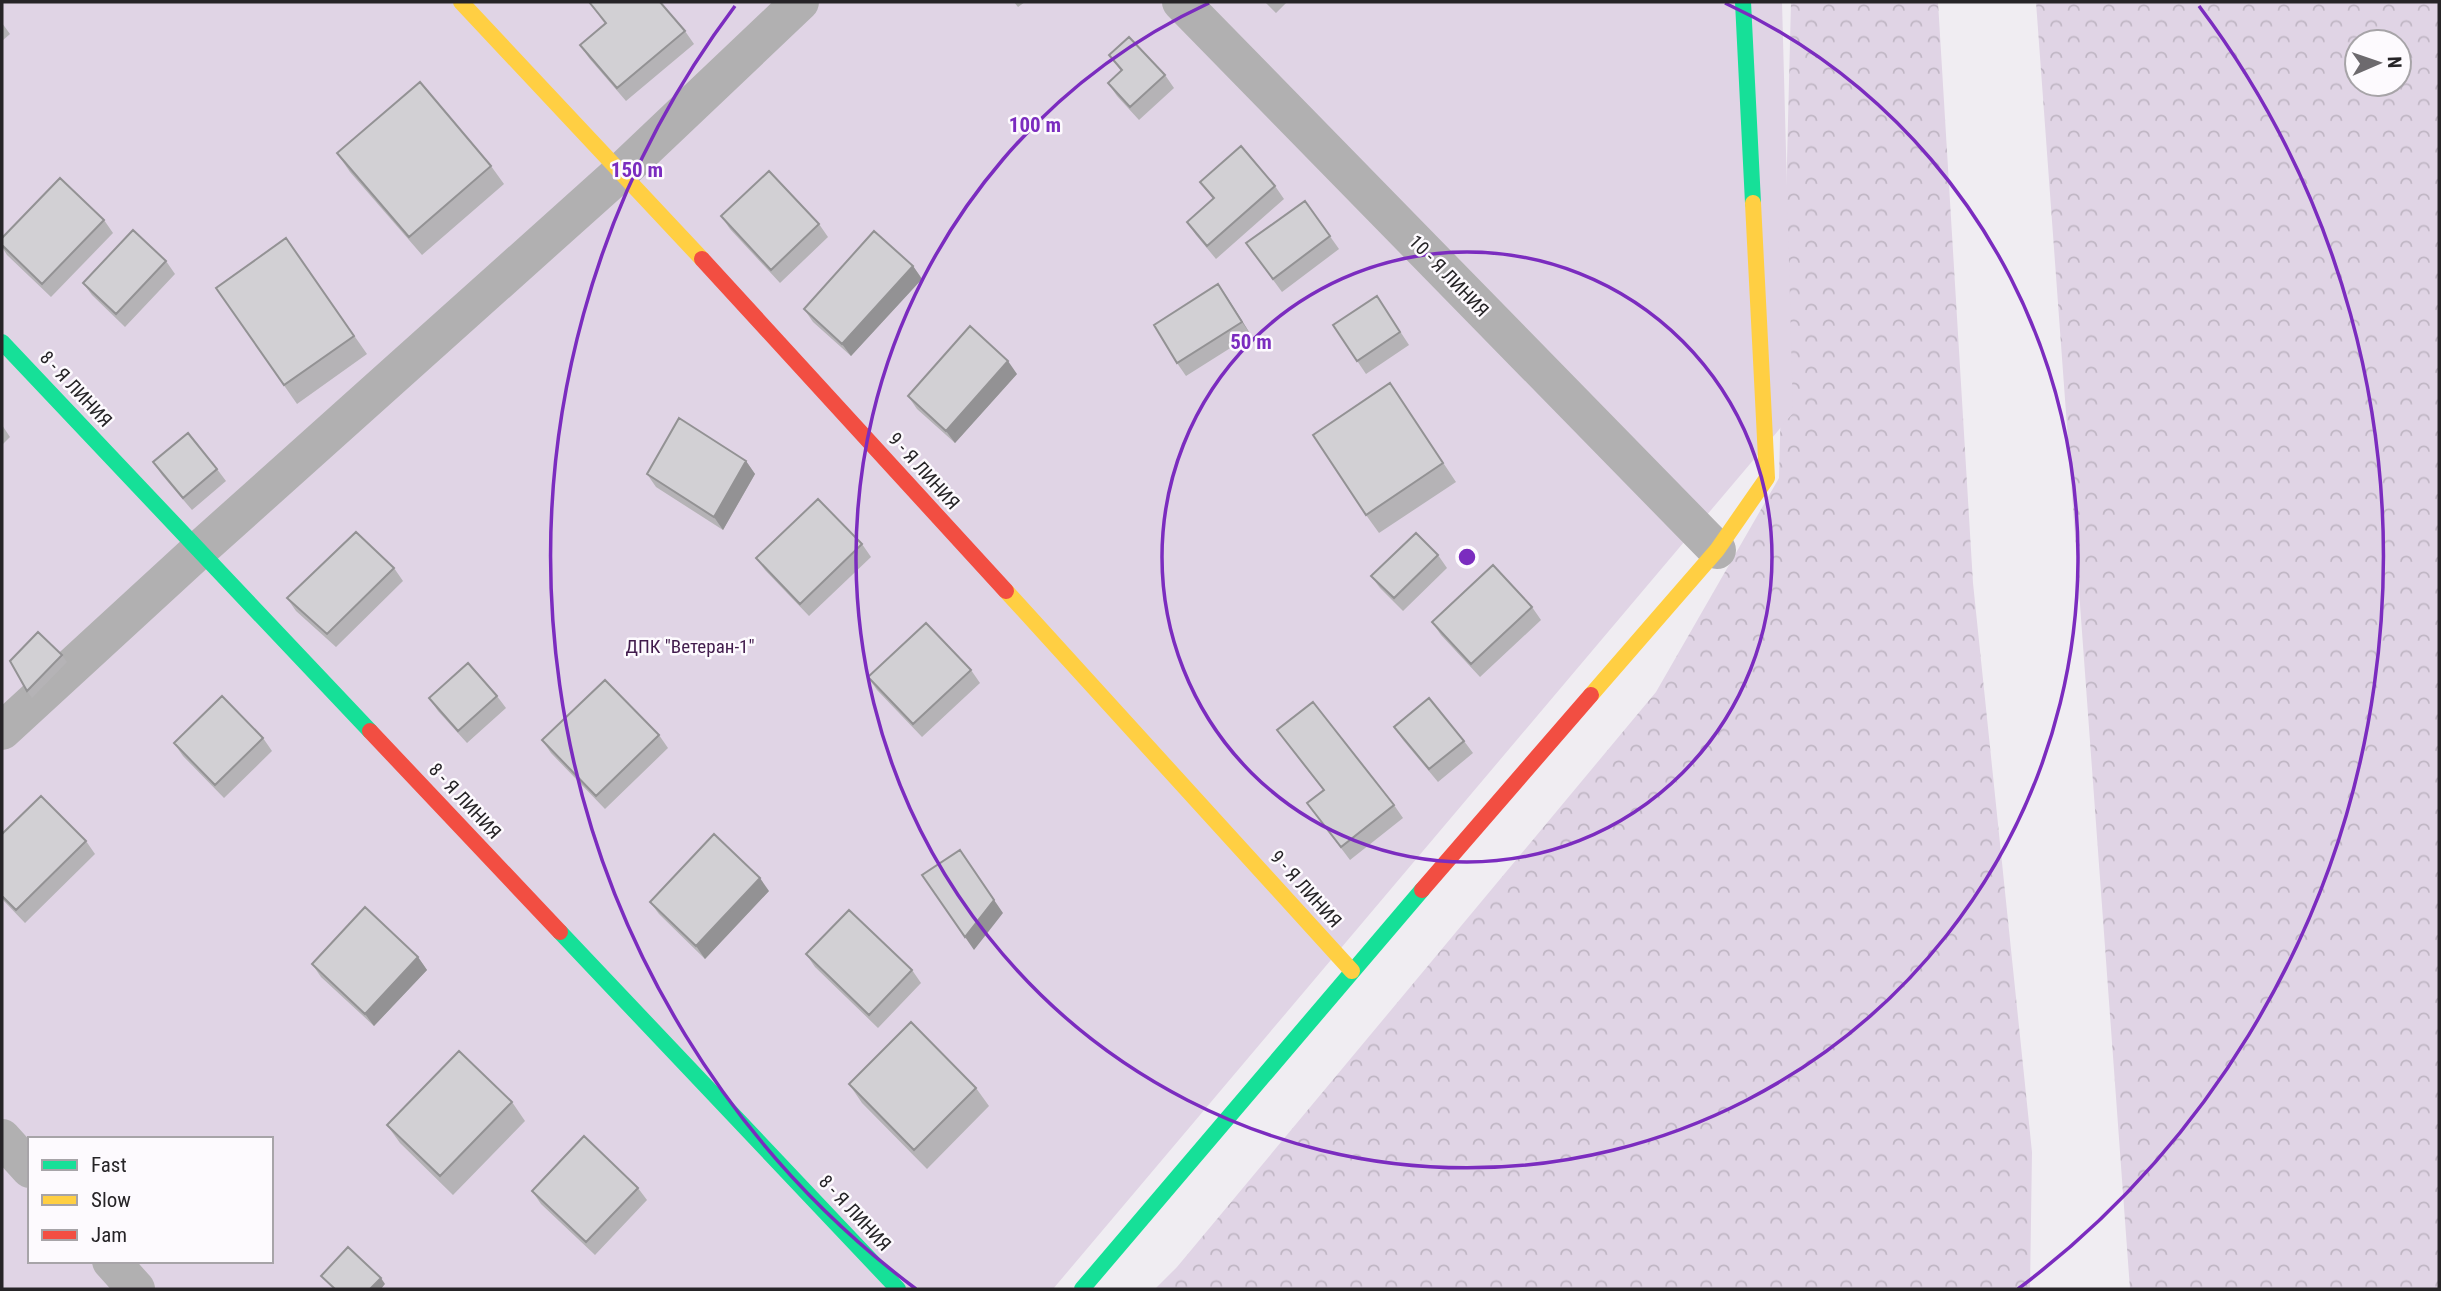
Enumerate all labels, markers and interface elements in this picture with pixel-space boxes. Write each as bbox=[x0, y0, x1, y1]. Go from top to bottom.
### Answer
north arrow bbox=[2343, 28, 2413, 98]
text: N bbox=[2383, 56, 2406, 69]
text: 100 m bbox=[1009, 113, 1061, 137]
text: 150 m bbox=[611, 158, 663, 182]
street label: 10 - Я ЛИНИЯ bbox=[1404, 230, 1494, 322]
text: 50 m bbox=[1230, 330, 1272, 354]
street label: 8 - Я ЛИНИЯ bbox=[35, 346, 117, 432]
street label: 9 - Я ЛИНИЯ bbox=[883, 428, 965, 514]
centre of rings bbox=[1455, 545, 1479, 569]
park label: ДПК "Ветеран-1" bbox=[625, 635, 755, 658]
street label: 8 - Я ЛИНИЯ bbox=[424, 758, 506, 844]
street label: 9 - Я ЛИНИЯ bbox=[1265, 846, 1347, 932]
legend bbox=[28, 1137, 273, 1263]
text: Fast bbox=[91, 1153, 127, 1177]
street label: 8 - Я ЛИНИЯ bbox=[814, 1170, 896, 1256]
text: Slow bbox=[91, 1188, 131, 1212]
text: Jam bbox=[91, 1223, 127, 1247]

